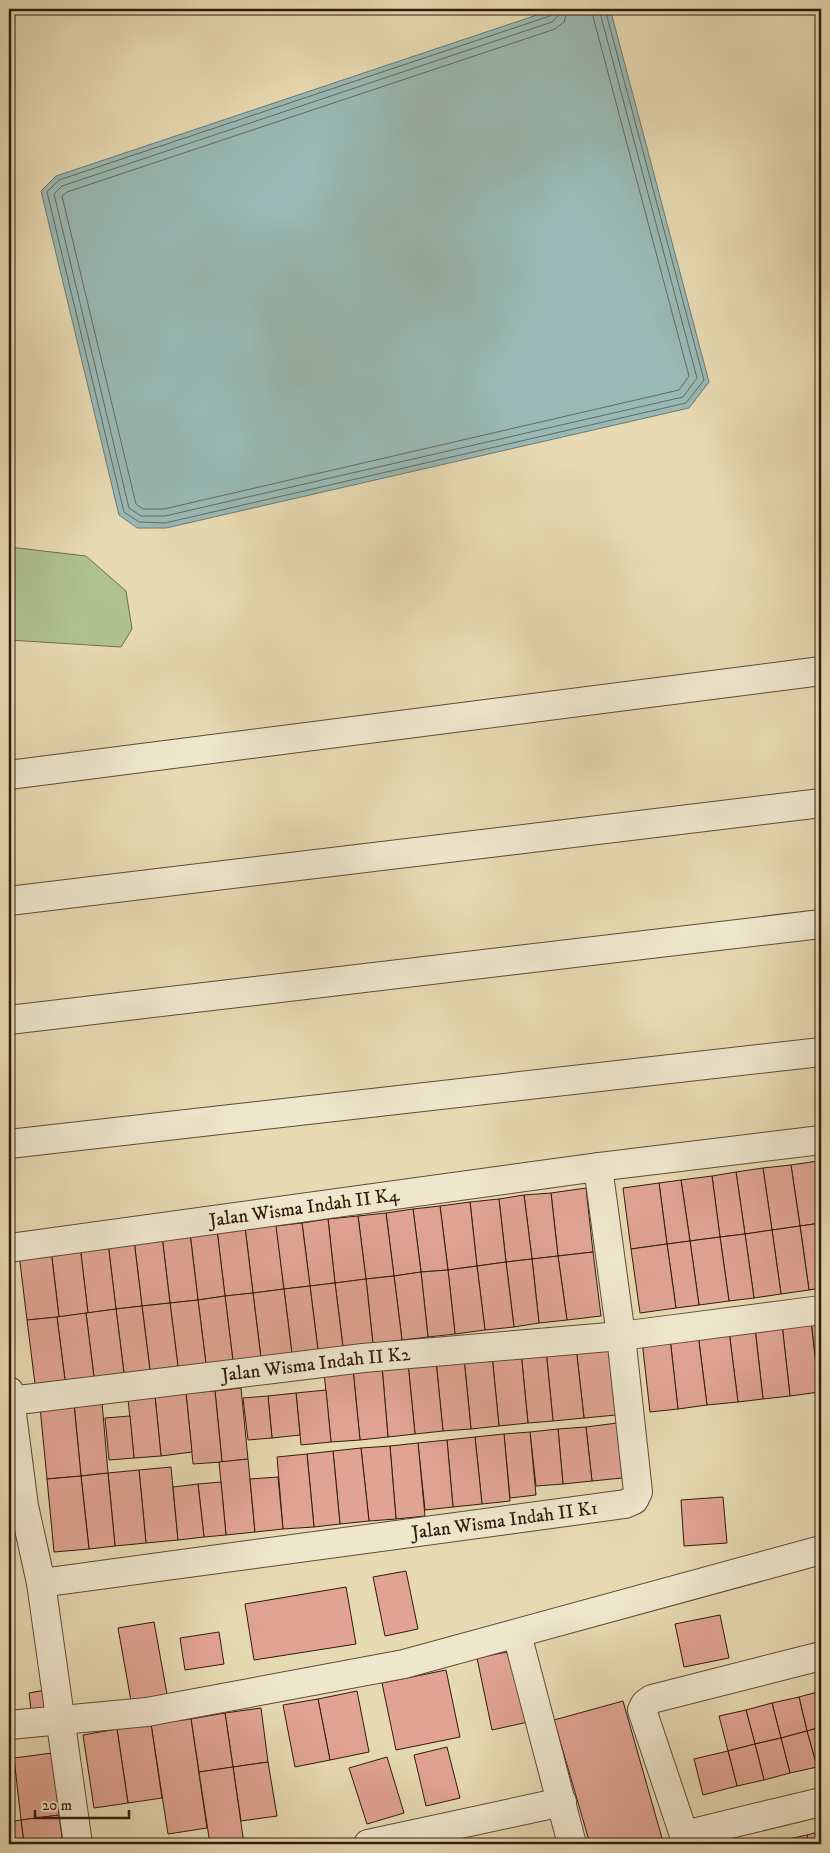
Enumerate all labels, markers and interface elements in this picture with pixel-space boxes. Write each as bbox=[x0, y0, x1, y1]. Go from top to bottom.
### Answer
street label: Jalan Wisma Indah II K4 bbox=[206, 1183, 402, 1232]
street label: Jalan Wisma Indah II K2 bbox=[218, 1342, 412, 1387]
street label: Jalan Wisma Indah II K1 bbox=[408, 1496, 599, 1545]
scale bar bbox=[35, 1788, 129, 1820]
text: 20 m bbox=[42, 1796, 72, 1815]

